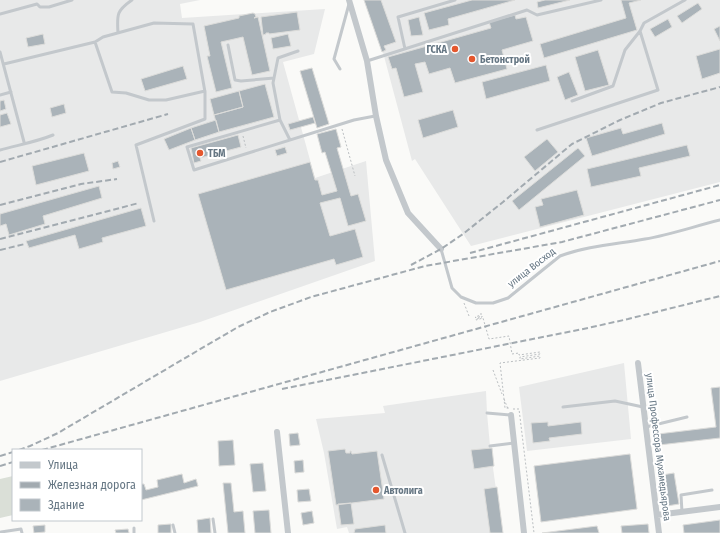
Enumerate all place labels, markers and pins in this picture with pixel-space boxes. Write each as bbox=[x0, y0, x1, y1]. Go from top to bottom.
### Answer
place label: ГСКА bbox=[427, 44, 448, 56]
marker: ГСКА bbox=[450, 44, 460, 54]
marker: Бетонстрой bbox=[467, 54, 477, 64]
place label: Бетонстрой bbox=[480, 54, 530, 66]
marker: ТБМ bbox=[195, 148, 205, 158]
place label: ТБМ bbox=[208, 148, 226, 160]
marker: Автолига bbox=[371, 485, 381, 495]
place label: Автолига bbox=[383, 485, 423, 497]

